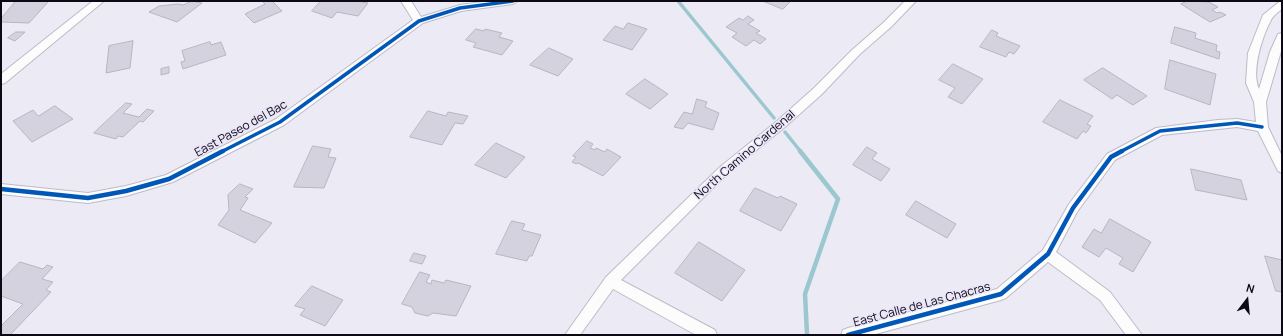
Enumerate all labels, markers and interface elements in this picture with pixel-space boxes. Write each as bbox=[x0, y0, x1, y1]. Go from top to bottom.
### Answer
street label: East Paseo del Bac bbox=[192, 98, 290, 160]
street label: North Camino Cardenal bbox=[692, 107, 798, 203]
street label: East Calle de Las Chacras bbox=[852, 280, 992, 330]
north arrow bbox=[1227, 280, 1267, 320]
text: N bbox=[1245, 280, 1256, 296]

